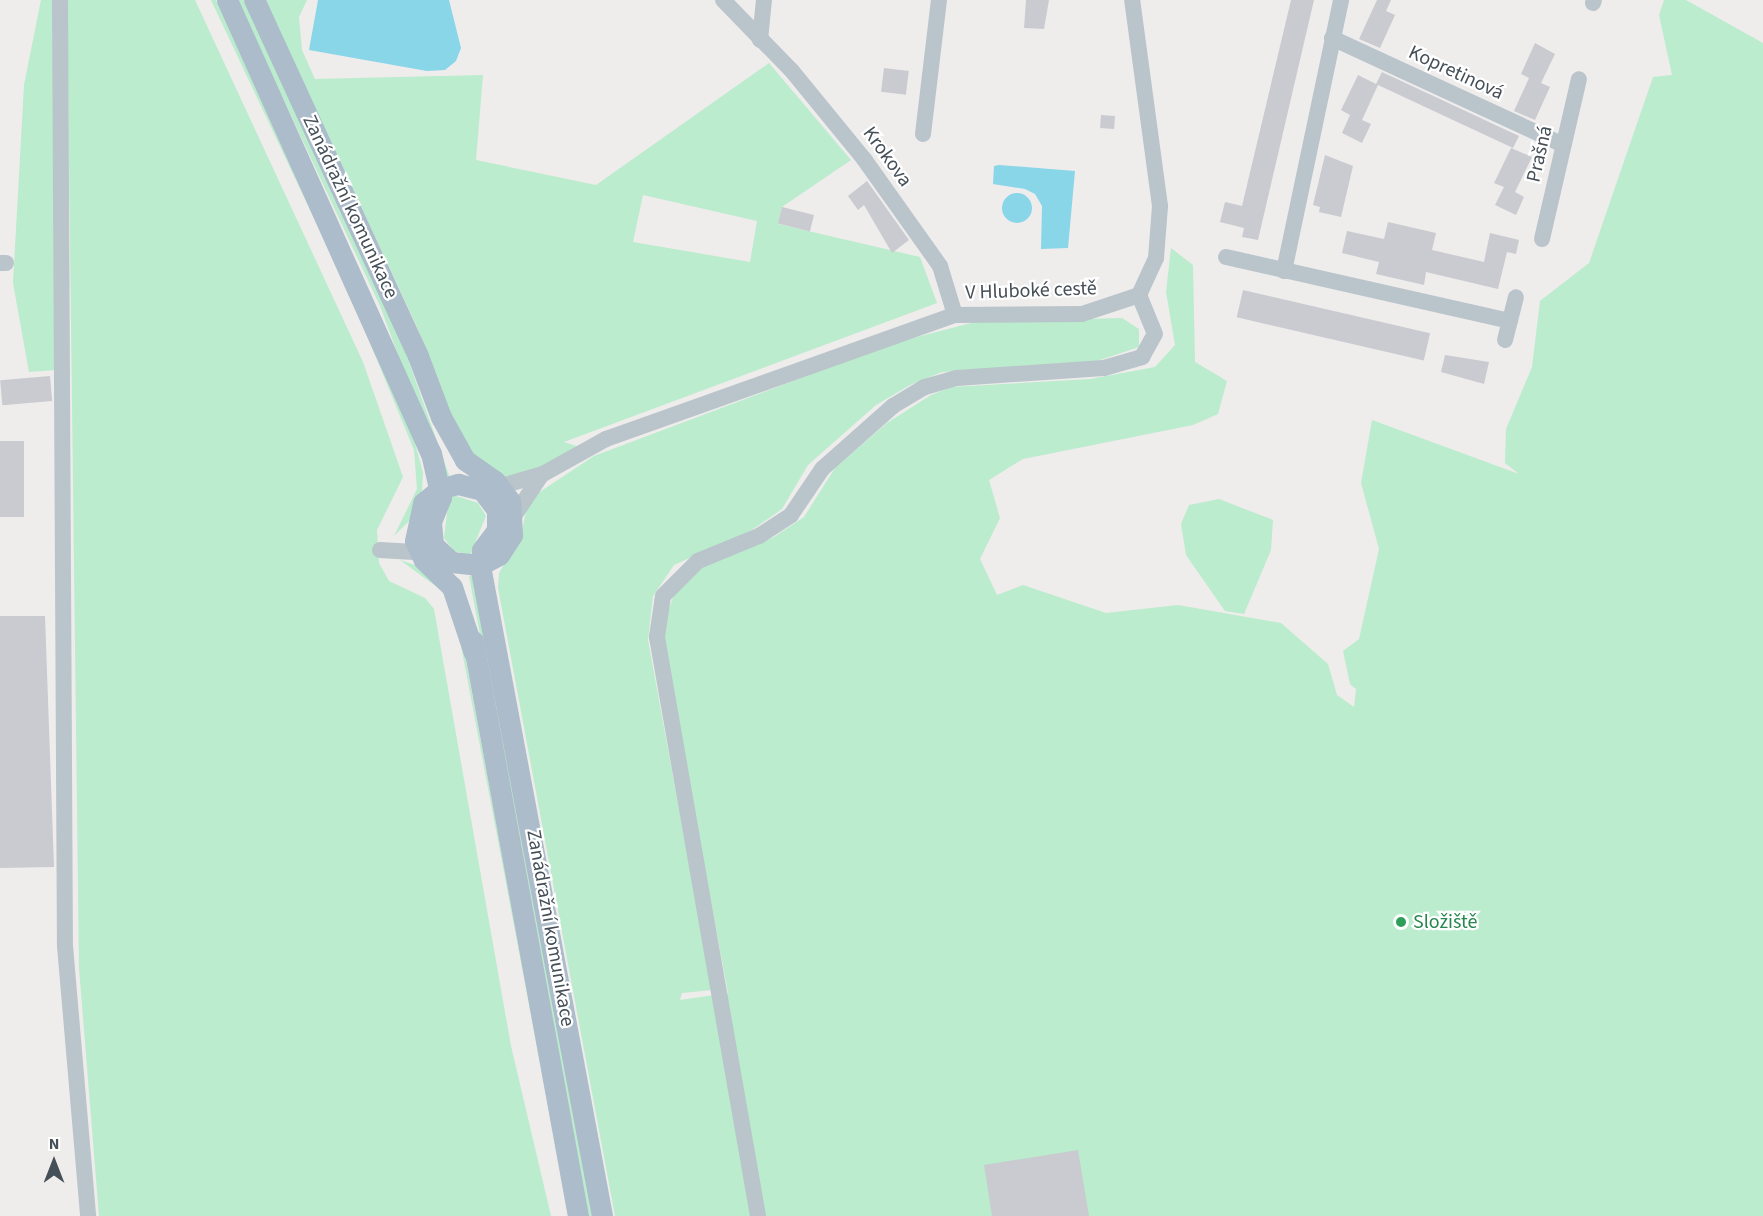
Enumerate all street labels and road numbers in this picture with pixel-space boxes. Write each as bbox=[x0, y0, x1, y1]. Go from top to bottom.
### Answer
street label: Kopretinová bbox=[1405, 41, 1507, 105]
street label: Zanádražní komunikace bbox=[297, 111, 403, 303]
street label: Krokova bbox=[857, 122, 917, 192]
street label: Prašná bbox=[1522, 123, 1558, 185]
street label: V Hluboké cestě bbox=[965, 277, 1097, 305]
street label: Zanádražní komunikace bbox=[521, 828, 579, 1028]

